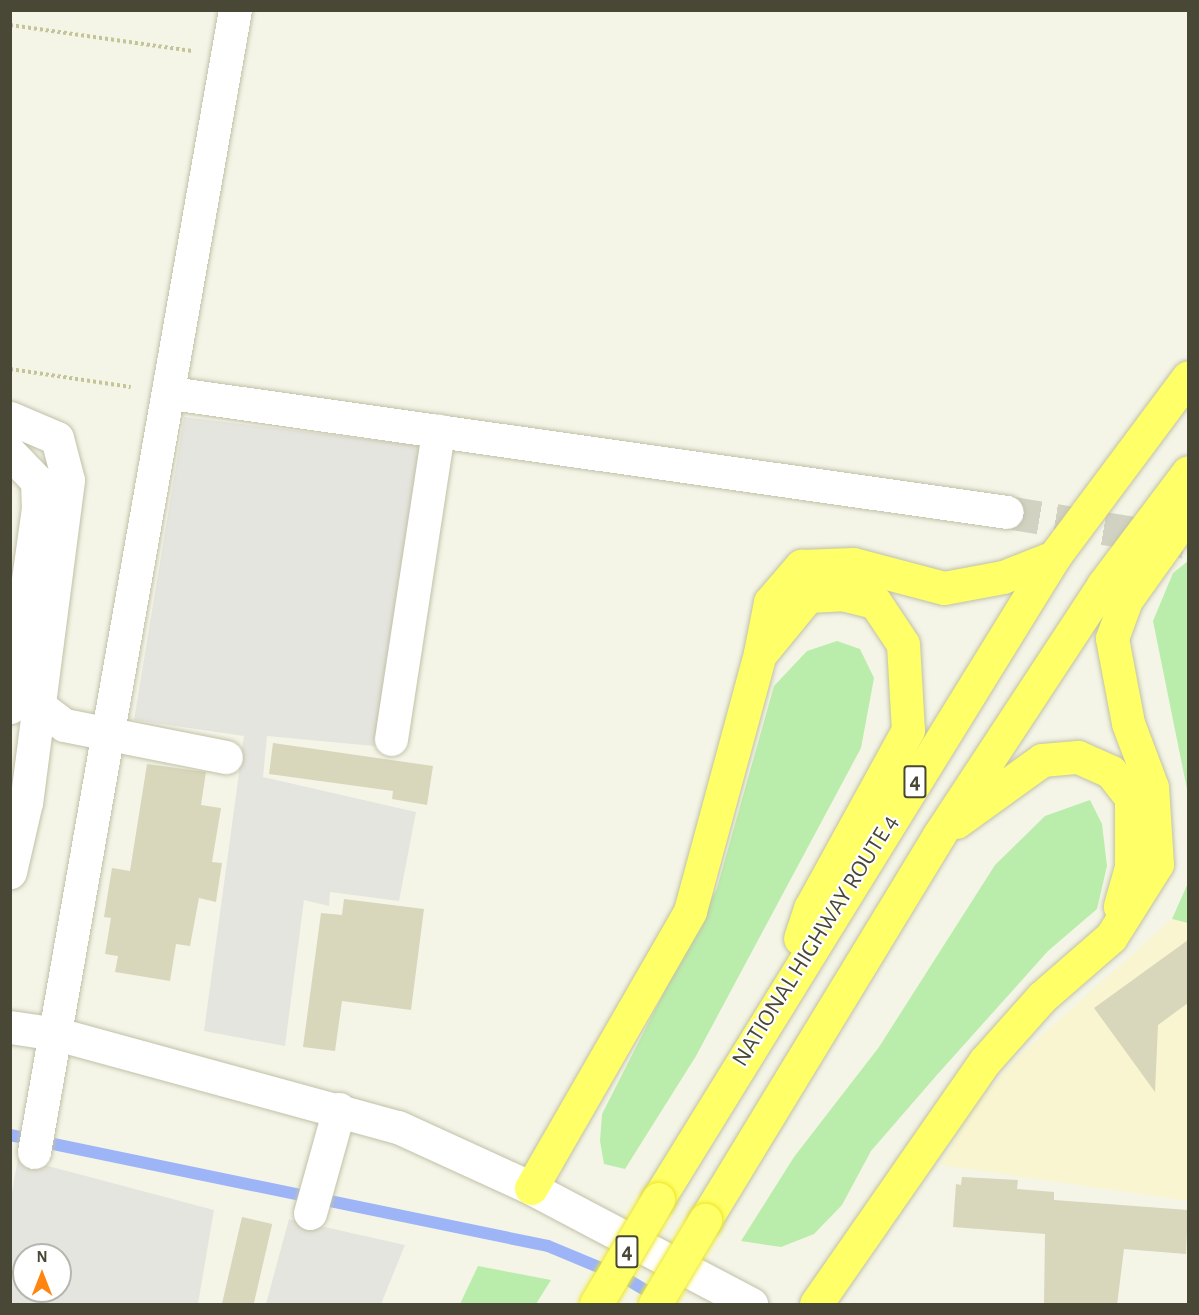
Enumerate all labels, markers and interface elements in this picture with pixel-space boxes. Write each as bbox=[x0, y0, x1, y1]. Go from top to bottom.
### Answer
road number: 4 bbox=[903, 763, 927, 801]
street label: NATIONAL HIGHWAY ROUTE 4 bbox=[727, 810, 905, 1072]
road number: 4 bbox=[615, 1233, 639, 1271]
north arrow bbox=[12, 1243, 72, 1303]
text: N bbox=[36, 1249, 48, 1265]

